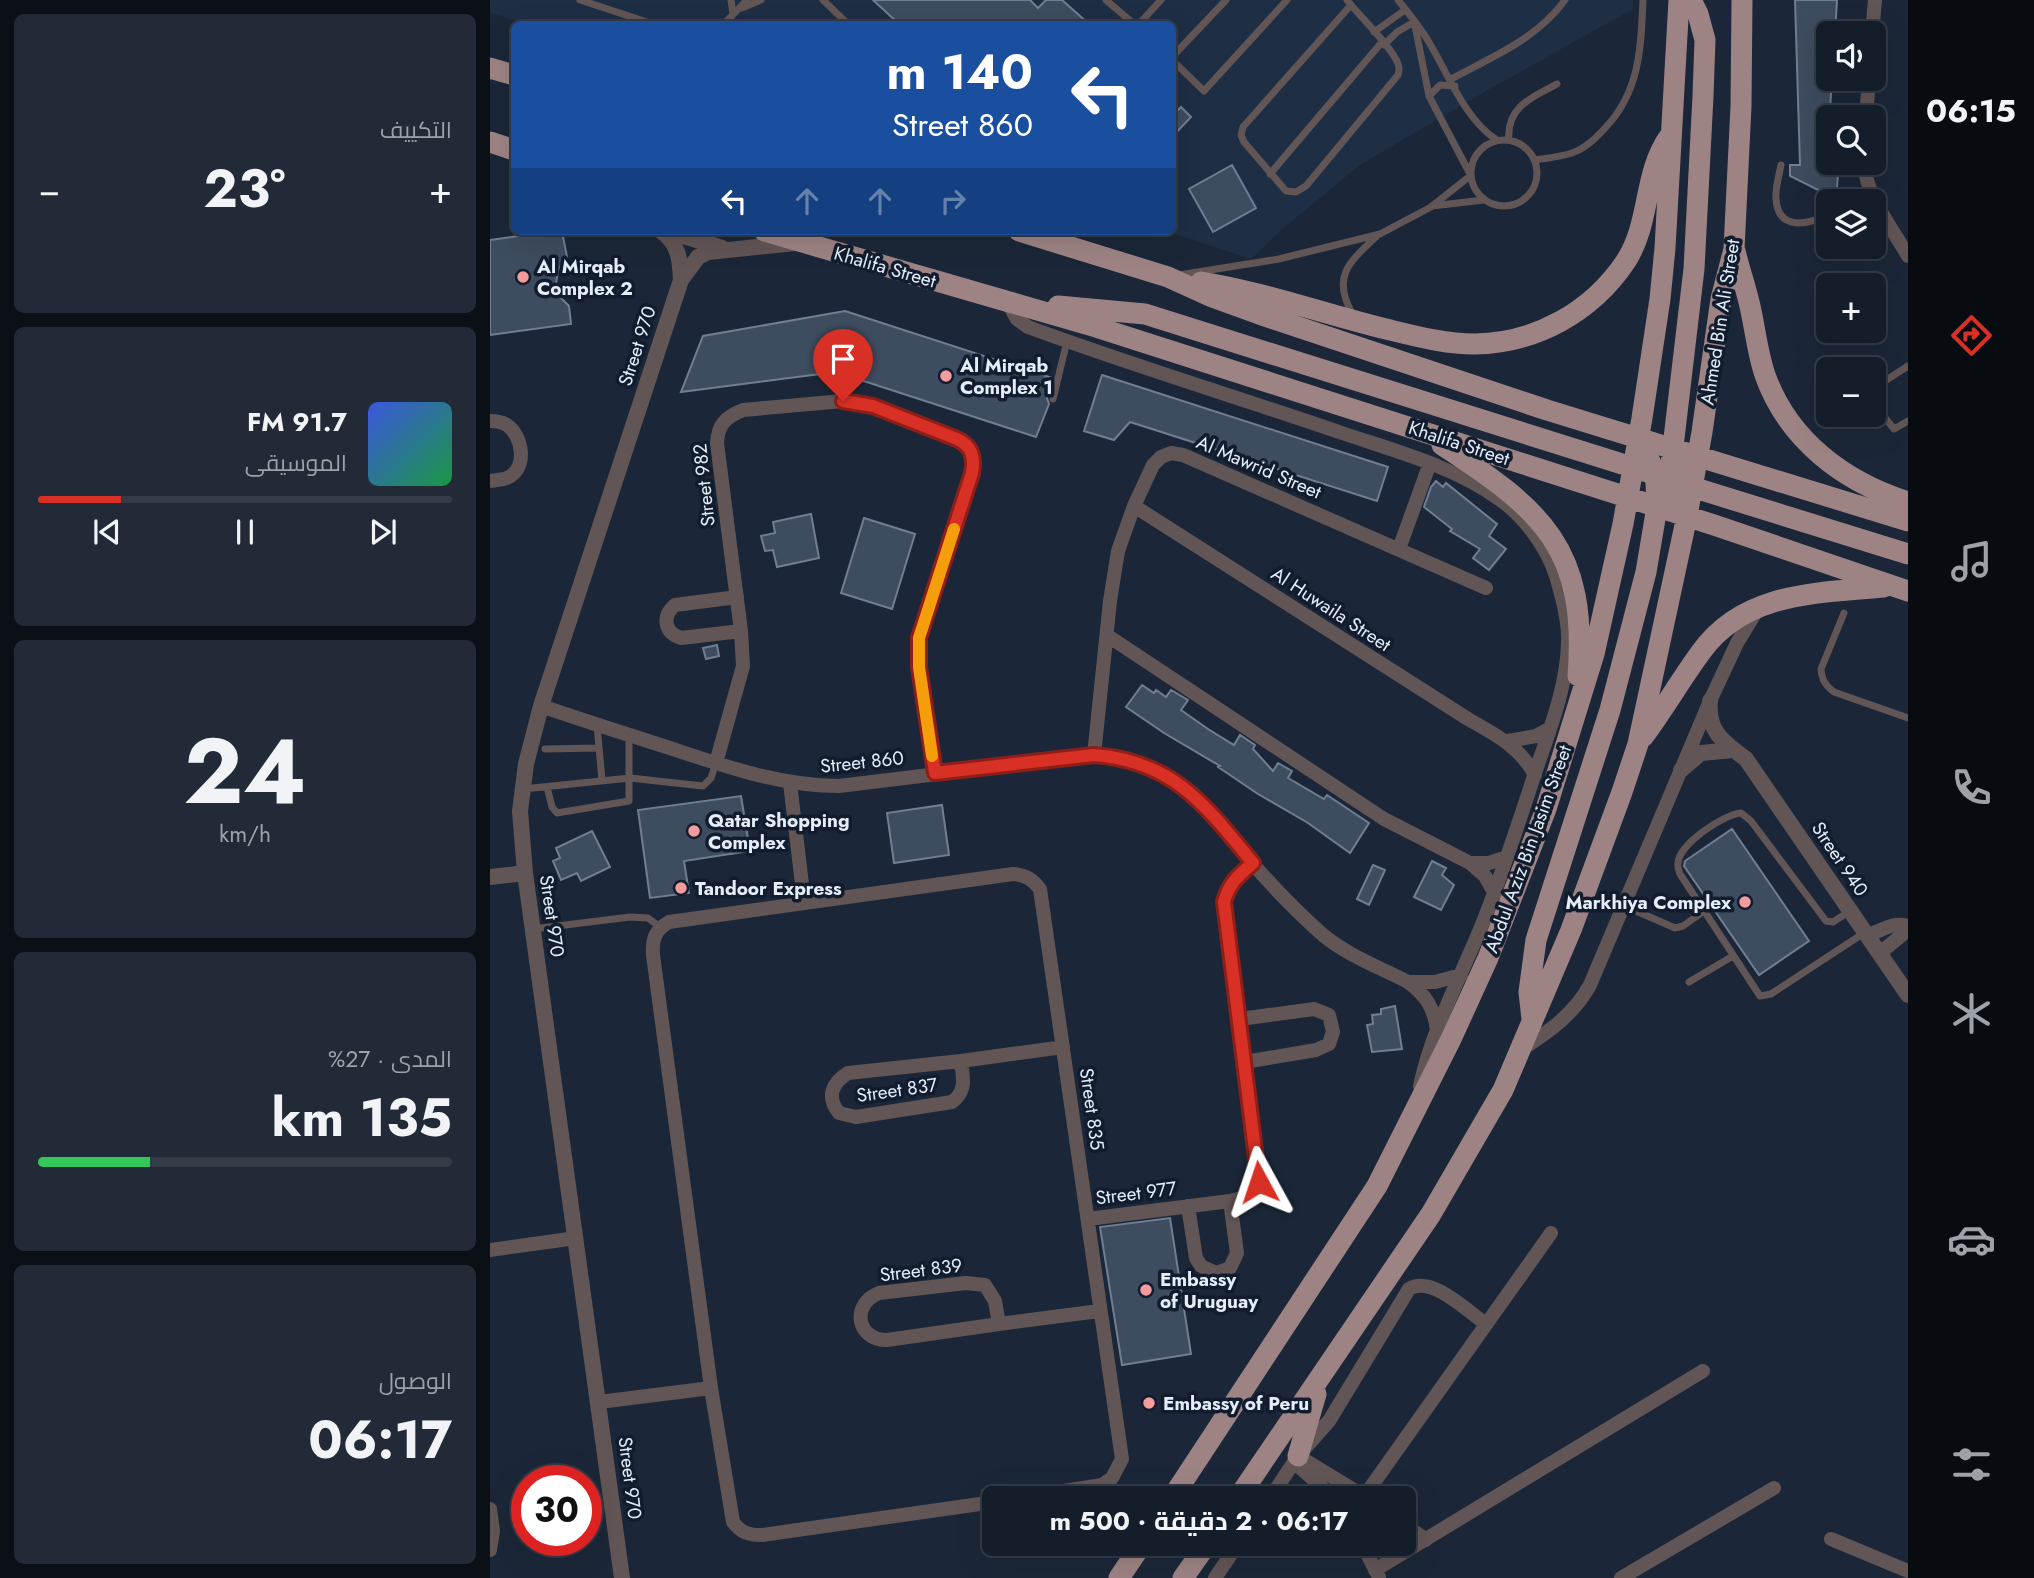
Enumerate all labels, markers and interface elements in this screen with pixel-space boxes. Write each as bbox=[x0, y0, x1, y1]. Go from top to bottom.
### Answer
map controls bbox=[1816, 21, 1886, 427]
button: sound bbox=[1816, 21, 1886, 91]
text: 140 m bbox=[887, 37, 1033, 107]
icon: left bbox=[1057, 49, 1148, 140]
text: 06:15 bbox=[1926, 88, 2016, 134]
text: Street 860 bbox=[892, 102, 1033, 148]
button: search bbox=[1816, 105, 1886, 175]
text: التكييف bbox=[380, 113, 452, 147]
text: 23° bbox=[204, 151, 285, 227]
text: − bbox=[38, 162, 60, 217]
text: + bbox=[429, 162, 452, 217]
icon: left bbox=[715, 182, 753, 220]
icon: ahead bbox=[788, 182, 826, 220]
icon: ahead bbox=[861, 182, 899, 220]
icon: right bbox=[934, 182, 972, 220]
button: layers bbox=[1816, 189, 1886, 259]
street label: Ahmed Bin Ali Street bbox=[1694, 237, 1747, 407]
street label: Khalifa Street bbox=[831, 240, 939, 295]
place label: Al Mirqab Complex 2 bbox=[536, 253, 633, 302]
marker: Al Mirqab Complex 2 bbox=[515, 269, 531, 285]
button: + bbox=[1816, 273, 1886, 343]
street label: Street 970 bbox=[611, 302, 663, 390]
icon: directions bbox=[1947, 311, 1996, 360]
pin bbox=[813, 329, 873, 401]
icon: arrive bbox=[824, 340, 862, 378]
place label: Al Mirqab Complex 1 bbox=[959, 352, 1053, 401]
button: − bbox=[1816, 357, 1886, 427]
marker: Al Mirqab Complex 1 bbox=[938, 368, 954, 384]
text: 91.7 FM bbox=[247, 403, 347, 441]
street label: Khalifa Street bbox=[1405, 414, 1513, 472]
street label: Al Mawrid Street bbox=[1192, 429, 1326, 506]
street label: Street 982 bbox=[686, 442, 722, 528]
text: الموسيقى bbox=[245, 446, 347, 480]
icon: previous bbox=[88, 513, 126, 551]
icon: pause bbox=[226, 513, 264, 551]
icon: next bbox=[364, 513, 402, 551]
icon: music bbox=[1947, 537, 1996, 586]
street label: Al Huwaila Street bbox=[1266, 560, 1396, 658]
text: 24 bbox=[183, 706, 307, 837]
street label: Abdul Aziz Bin Jasim Street bbox=[1478, 741, 1578, 957]
street label: Street 860 bbox=[819, 744, 905, 780]
icon: phone bbox=[1947, 763, 1996, 812]
place label: Qatar Shopping Complex bbox=[708, 807, 850, 856]
street label: Street 940 bbox=[1805, 816, 1875, 902]
text: km/h bbox=[219, 817, 271, 851]
marker: Qatar Shopping Complex bbox=[686, 823, 702, 839]
street label: Street 970 bbox=[533, 873, 571, 959]
place label: Tandoor Express bbox=[695, 875, 842, 902]
marker: Tandoor Express bbox=[673, 880, 689, 896]
place label: Markhiya Complex bbox=[1565, 889, 1732, 916]
marker: Markhiya Complex bbox=[1737, 894, 1753, 910]
icon: climate bbox=[1947, 989, 1996, 1038]
text: المدى · 27% bbox=[328, 1042, 452, 1076]
street label: Street 835 bbox=[1073, 1066, 1111, 1152]
street label: Street 837 bbox=[855, 1071, 939, 1109]
text: 135 km bbox=[271, 1080, 452, 1156]
position arrow bbox=[1222, 1145, 1296, 1219]
street label: Street 977 bbox=[1094, 1175, 1178, 1211]
icon: car bbox=[1947, 1215, 1996, 1264]
street label: Street 839 bbox=[878, 1252, 964, 1288]
place label: Embassy of Uruguay bbox=[1160, 1266, 1259, 1315]
marker: Embassy of Uruguay bbox=[1138, 1282, 1154, 1298]
text: الوصول bbox=[379, 1364, 452, 1398]
place label: Embassy of Peru bbox=[1163, 1390, 1309, 1417]
marker: Embassy of Peru bbox=[1141, 1395, 1157, 1411]
text: 06:17 bbox=[308, 1402, 452, 1478]
street label: Street 970 bbox=[612, 1435, 648, 1521]
icon: filters bbox=[1947, 1440, 1996, 1489]
speed limit sign: 30 bbox=[511, 1465, 602, 1556]
text: 06:17 · 2 دقيقة · 500 m bbox=[1050, 1502, 1348, 1540]

